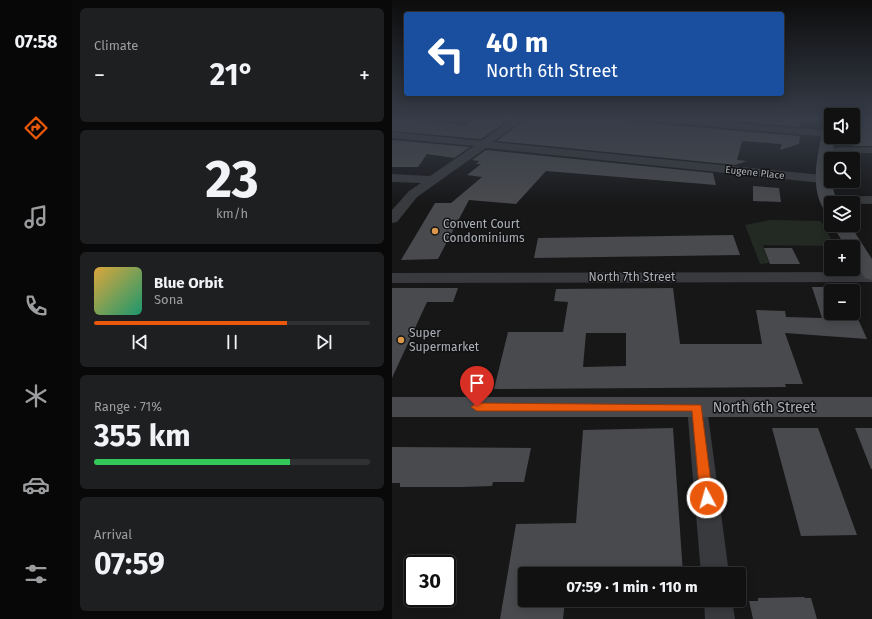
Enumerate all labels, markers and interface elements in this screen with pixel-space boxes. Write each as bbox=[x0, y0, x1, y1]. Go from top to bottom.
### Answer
text: 40 m bbox=[486, 26, 549, 59]
icon: left bbox=[420, 28, 472, 80]
text: 07:58 bbox=[14, 31, 58, 53]
text: Climate bbox=[94, 38, 138, 53]
text: 21° bbox=[210, 57, 254, 93]
text: North 6th Street bbox=[486, 60, 618, 82]
text: − bbox=[94, 62, 105, 89]
text: + bbox=[359, 62, 370, 89]
map controls bbox=[824, 108, 860, 320]
button: sound bbox=[824, 108, 860, 144]
icon: directions bbox=[22, 114, 50, 142]
text: 23 bbox=[205, 148, 259, 211]
button: search bbox=[824, 152, 860, 188]
street label: Eugene Place bbox=[725, 164, 785, 182]
button: layers bbox=[824, 196, 860, 232]
icon: music bbox=[22, 203, 50, 231]
text: km/h bbox=[216, 206, 248, 221]
place label: Convent Court Condominiums bbox=[443, 217, 525, 245]
marker: Convent Court Condominiums bbox=[430, 226, 440, 236]
button: + bbox=[824, 240, 860, 276]
street label: North 7th Street bbox=[589, 270, 676, 284]
text: Blue Orbit bbox=[154, 274, 223, 292]
button: − bbox=[824, 284, 860, 320]
icon: phone bbox=[22, 292, 50, 320]
text: Sona bbox=[154, 292, 183, 307]
place label: Super Supermarket bbox=[409, 326, 480, 354]
icon: previous bbox=[129, 331, 151, 353]
icon: pause bbox=[221, 331, 243, 353]
icon: next bbox=[313, 331, 335, 353]
marker: Super Supermarket bbox=[396, 335, 406, 345]
pin bbox=[460, 366, 494, 407]
icon: arrive bbox=[466, 372, 488, 394]
icon: climate bbox=[22, 382, 50, 410]
text: Range · 71% bbox=[94, 399, 162, 414]
street label: North 6th Street bbox=[713, 399, 816, 416]
text: 355 km bbox=[94, 418, 191, 454]
icon: car bbox=[22, 471, 50, 499]
position arrow bbox=[686, 477, 728, 519]
text: Arrival bbox=[94, 527, 132, 542]
text: 07:59 bbox=[94, 546, 165, 582]
speed limit sign: 30 bbox=[404, 555, 456, 607]
icon: filters bbox=[22, 560, 50, 588]
text: 07:59 · 1 min · 110 m bbox=[566, 578, 698, 596]

